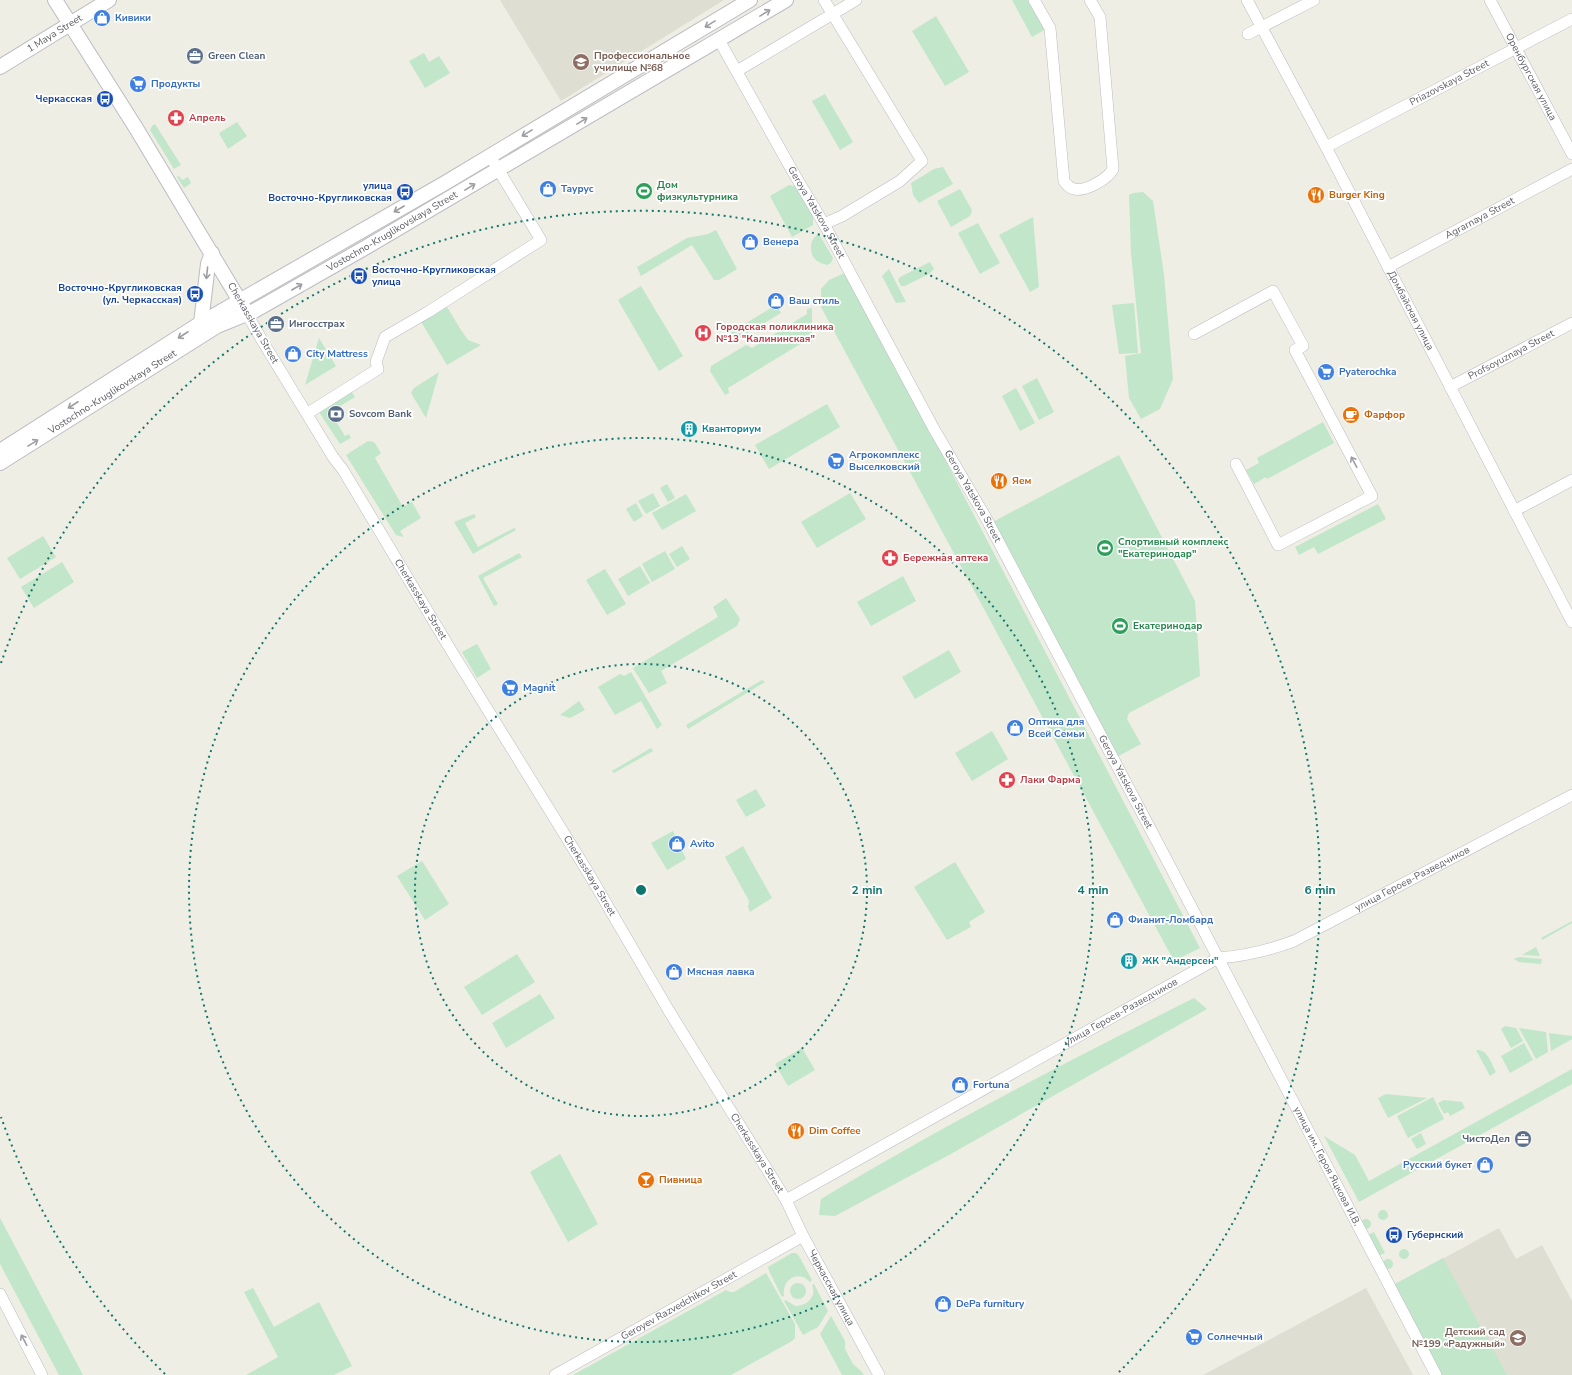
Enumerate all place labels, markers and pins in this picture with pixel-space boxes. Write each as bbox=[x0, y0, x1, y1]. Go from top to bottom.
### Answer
shop icon: Кивики bbox=[92, 8, 112, 28]
place label: Кивики bbox=[115, 11, 151, 25]
office icon: Green Clean bbox=[185, 46, 205, 66]
place label: Green Clean bbox=[208, 49, 265, 63]
place label: Профессиональное училище №68 bbox=[594, 49, 690, 75]
school or university icon: Профессиональное училище №68 bbox=[571, 52, 591, 72]
supermarket icon: Продукты bbox=[128, 74, 148, 94]
place label: Продукты bbox=[151, 77, 201, 91]
bus stop icon: Черкасская bbox=[95, 89, 115, 109]
place label: Черкасская bbox=[36, 92, 92, 106]
pharmacy icon: Апрель bbox=[166, 108, 186, 128]
place label: Апрель bbox=[189, 111, 226, 125]
place label: Дом физкультурника bbox=[657, 178, 738, 204]
place label: улица Восточно-Кругликовская bbox=[268, 179, 392, 205]
shop icon: Таурус bbox=[538, 179, 558, 199]
sports icon: Дом физкультурника bbox=[634, 181, 654, 201]
bus stop icon: улица Восточно-Кругликовская bbox=[395, 182, 415, 202]
place label: Таурус bbox=[561, 182, 594, 196]
restaurant icon: Burger King bbox=[1306, 185, 1326, 205]
place label: Burger King bbox=[1329, 188, 1385, 202]
shop icon: Венера bbox=[740, 232, 760, 252]
place label: Венера bbox=[763, 235, 799, 249]
place label: Восточно-Кругликовская улица bbox=[372, 263, 496, 289]
bus stop icon: Восточно-Кругликовская улица bbox=[349, 266, 369, 286]
place label: Восточно-Кругликовская (ул. Черкасская) bbox=[58, 281, 182, 307]
bus stop icon: Восточно-Кругликовская (ул. Черкасская) bbox=[185, 284, 205, 304]
shop icon: Ваш стиль bbox=[766, 291, 786, 311]
place label: Ваш стиль bbox=[789, 294, 840, 308]
office icon: Ингосстрах bbox=[266, 314, 286, 334]
place label: Ингосстрах bbox=[289, 317, 345, 331]
place label: Городская поликлиника №13 "Калининская" bbox=[716, 320, 834, 346]
hospital icon: Городская поликлиника №13 "Калининская" bbox=[693, 323, 713, 343]
shop icon: City Mattress bbox=[283, 344, 303, 364]
place label: City Mattress bbox=[306, 347, 368, 361]
supermarket icon: Pyaterochka bbox=[1316, 362, 1336, 382]
place label: Pyaterochka bbox=[1339, 365, 1396, 379]
bank icon: Sovcom Bank bbox=[326, 404, 346, 424]
cafe icon: Фарфор bbox=[1341, 405, 1361, 425]
place label: Sovcom Bank bbox=[349, 407, 412, 421]
place label: Фарфор bbox=[1364, 408, 1405, 422]
building icon: Кванториум bbox=[679, 419, 699, 439]
place label: Кванториум bbox=[702, 422, 761, 436]
place label: Агрокомплекс Выселковский bbox=[849, 448, 920, 474]
supermarket icon: Агрокомплекс Выселковский bbox=[826, 451, 846, 471]
restaurant icon: Яем bbox=[989, 471, 1009, 491]
place label: Яем bbox=[1012, 474, 1031, 488]
place label: Спортивный комплекс "Екатеринодар" bbox=[1118, 535, 1228, 561]
sports icon: Спортивный комплекс "Екатеринодар" bbox=[1095, 538, 1115, 558]
pharmacy icon: Бережная аптека bbox=[880, 548, 900, 568]
place label: Бережная аптека bbox=[903, 551, 988, 565]
sports icon: Екатеринодар bbox=[1110, 616, 1130, 636]
place label: Екатеринодар bbox=[1133, 619, 1203, 633]
supermarket icon: Magnit bbox=[500, 678, 520, 698]
place label: Magnit bbox=[523, 681, 556, 695]
place label: Оптика для Всей Семьи bbox=[1028, 715, 1085, 741]
shop icon: Оптика для Всей Семьи bbox=[1005, 718, 1025, 738]
pharmacy icon: Лаки Фарма bbox=[997, 770, 1017, 790]
place label: Лаки Фарма bbox=[1020, 773, 1081, 787]
shop icon: Avito bbox=[667, 834, 687, 854]
place label: Avito bbox=[690, 837, 715, 851]
centre of rings bbox=[634, 883, 648, 897]
shop icon: Фианит-Ломбард bbox=[1105, 910, 1125, 930]
place label: Фианит-Ломбард bbox=[1128, 913, 1213, 927]
building icon: ЖК "Андерсен" bbox=[1119, 951, 1139, 971]
place label: ЖК "Андерсен" bbox=[1142, 954, 1218, 968]
shop icon: Мясная лавка bbox=[664, 962, 684, 982]
place label: Мясная лавка bbox=[687, 965, 755, 979]
shop icon: Fortuna bbox=[950, 1075, 970, 1095]
place label: Fortuna bbox=[973, 1078, 1009, 1092]
restaurant icon: Dim Coffee bbox=[786, 1121, 806, 1141]
place label: Dim Coffee bbox=[809, 1124, 861, 1138]
office icon: ЧистоДел bbox=[1513, 1129, 1533, 1149]
place label: ЧистоДел bbox=[1462, 1132, 1510, 1146]
shop icon: Русский букет bbox=[1475, 1155, 1495, 1175]
place label: Русский букет bbox=[1403, 1158, 1472, 1172]
bar icon: Пивница bbox=[636, 1170, 656, 1190]
place label: Пивница bbox=[659, 1173, 702, 1187]
bus stop icon: Губернский bbox=[1384, 1225, 1404, 1245]
place label: Губернский bbox=[1407, 1228, 1463, 1242]
shop icon: DePa furnitury bbox=[933, 1294, 953, 1314]
place label: DePa furnitury bbox=[956, 1297, 1025, 1311]
place label: Детский сад №199 «Радужный» bbox=[1412, 1325, 1505, 1351]
supermarket icon: Солнечный bbox=[1184, 1327, 1204, 1347]
school or university icon: Детский сад №199 «Радужный» bbox=[1508, 1328, 1528, 1348]
place label: Солнечный bbox=[1207, 1330, 1263, 1344]

